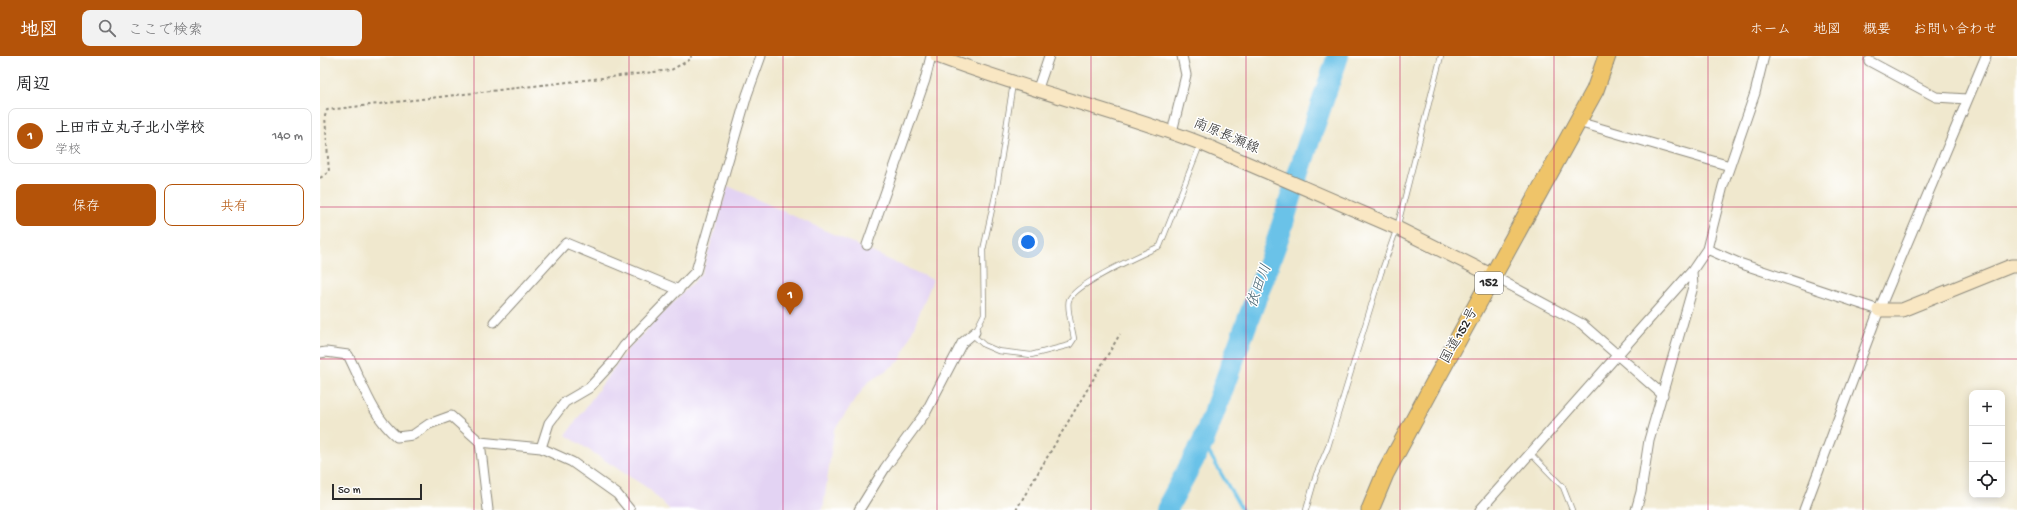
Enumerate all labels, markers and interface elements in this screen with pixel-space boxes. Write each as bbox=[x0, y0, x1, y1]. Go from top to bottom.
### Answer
search box bbox=[82, 10, 362, 46]
icon: search bbox=[96, 17, 118, 39]
text: 地図 bbox=[20, 20, 58, 43]
text: ここで検索 bbox=[128, 22, 203, 40]
text: ホーム bbox=[1750, 22, 1791, 39]
text: 地図 bbox=[1813, 22, 1841, 39]
text: 概要 bbox=[1863, 22, 1891, 39]
text: お問い合わせ bbox=[1913, 22, 1997, 39]
text: 周辺 bbox=[16, 76, 50, 96]
street label: 南原長瀬線 bbox=[1190, 116, 1262, 158]
text: 上田市立丸子北小学校 bbox=[55, 120, 205, 138]
text: 1 bbox=[27, 129, 33, 144]
text: 140 m bbox=[272, 129, 303, 144]
text: 学校 bbox=[55, 143, 81, 158]
button: 保存 bbox=[16, 184, 156, 226]
button: 共有 bbox=[164, 184, 304, 226]
your location bbox=[1018, 232, 1038, 252]
water label: 依田川 bbox=[1244, 262, 1276, 310]
road number: 152 bbox=[1475, 272, 1503, 294]
pin: 1 bbox=[777, 282, 803, 315]
street label: 国道152号 bbox=[1438, 305, 1482, 367]
map controls bbox=[1969, 390, 2005, 498]
button: + bbox=[1969, 390, 2005, 426]
button: − bbox=[1969, 426, 2005, 462]
button: locate bbox=[1969, 462, 2005, 498]
scale bar bbox=[332, 482, 422, 501]
text: 50 m bbox=[338, 485, 360, 497]

